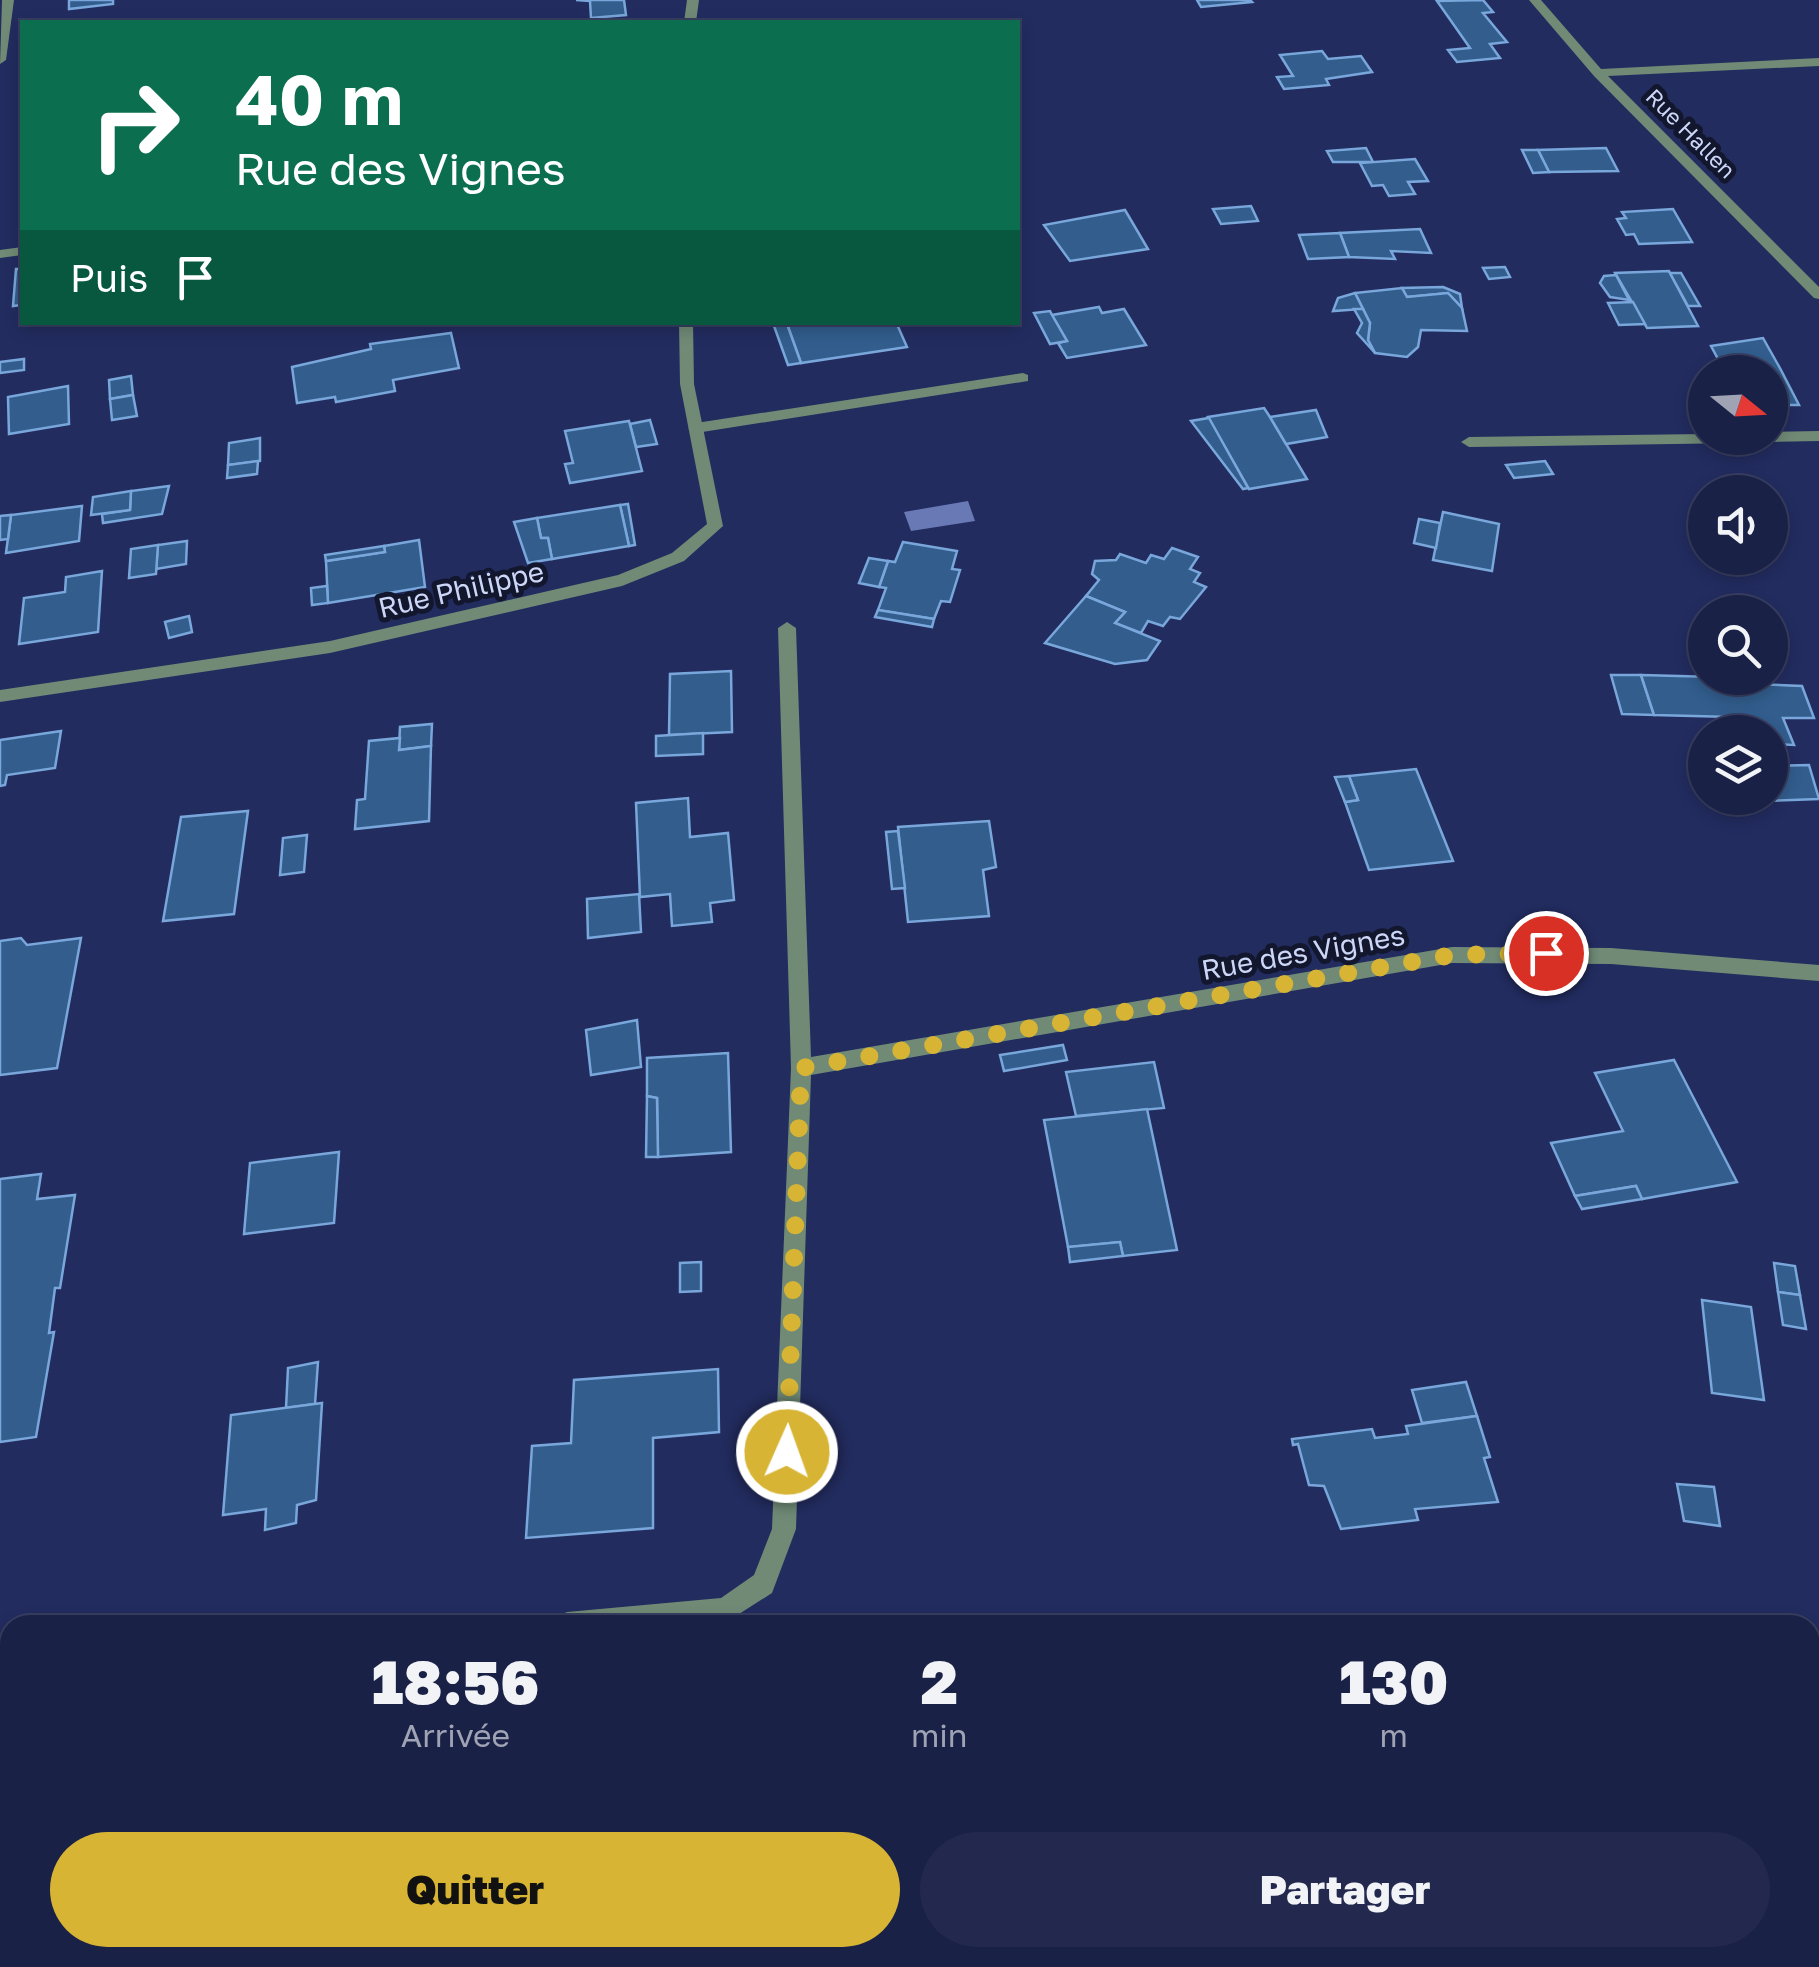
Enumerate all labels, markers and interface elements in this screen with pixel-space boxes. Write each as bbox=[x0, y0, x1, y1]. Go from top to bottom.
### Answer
text: 40 m bbox=[235, 56, 403, 140]
icon: right bbox=[70, 60, 200, 190]
street label: Rue Hallen bbox=[1641, 83, 1741, 183]
text: Rue des Vignes bbox=[235, 141, 566, 195]
icon: arrive bbox=[168, 250, 223, 305]
text: Puis bbox=[70, 255, 148, 300]
north arrow bbox=[1688, 355, 1788, 455]
map controls bbox=[1688, 355, 1788, 815]
button: sound bbox=[1688, 475, 1788, 575]
street label: Rue Philippe bbox=[375, 554, 547, 624]
button: search bbox=[1688, 595, 1788, 695]
button: layers bbox=[1688, 715, 1788, 815]
pin bbox=[1504, 911, 1589, 996]
street label: Rue des Vignes bbox=[1199, 918, 1407, 986]
icon: arrive bbox=[1519, 926, 1574, 981]
position arrow bbox=[735, 1400, 839, 1504]
text: 18:56 bbox=[372, 1645, 539, 1717]
text: 2 bbox=[921, 1645, 958, 1717]
text: 130 bbox=[1339, 1645, 1448, 1717]
text: Arrivée bbox=[401, 1716, 510, 1754]
text: min bbox=[911, 1716, 968, 1754]
text: m bbox=[1380, 1716, 1408, 1754]
button: Quitter bbox=[50, 1832, 900, 1947]
button: Partager bbox=[920, 1832, 1770, 1947]

